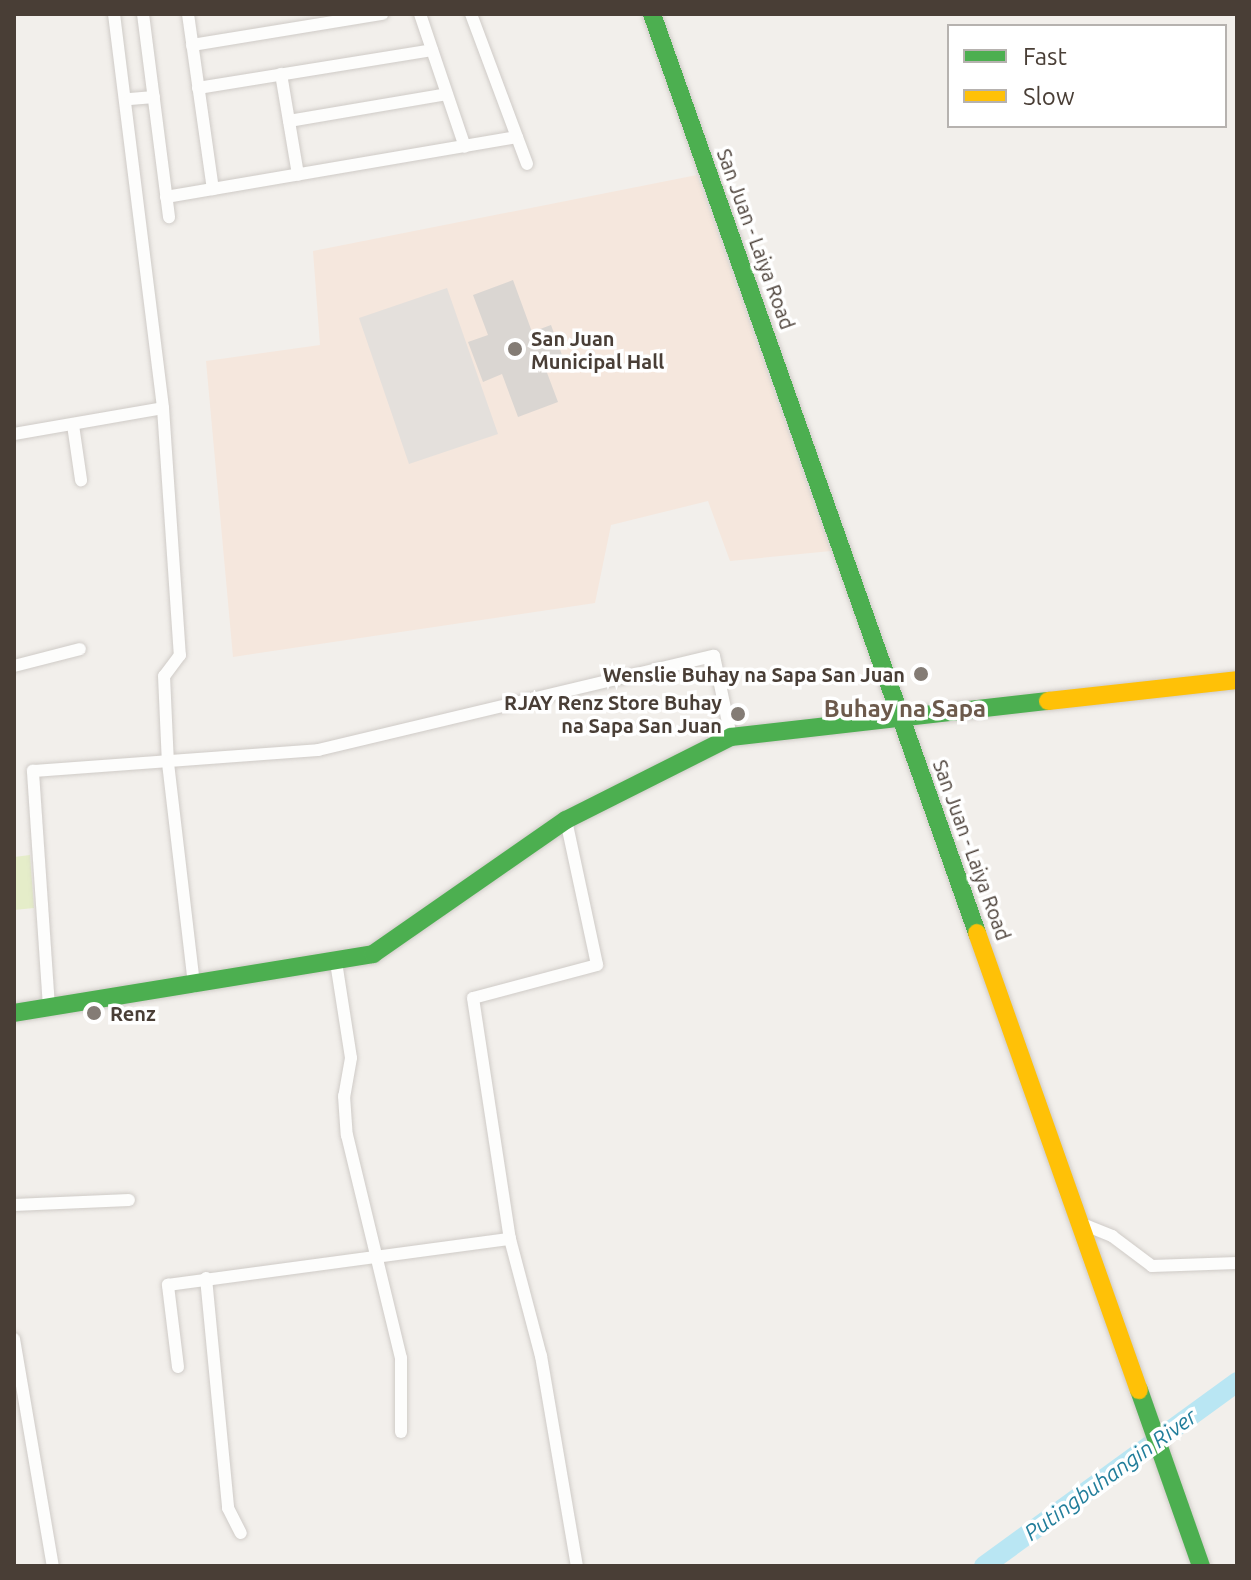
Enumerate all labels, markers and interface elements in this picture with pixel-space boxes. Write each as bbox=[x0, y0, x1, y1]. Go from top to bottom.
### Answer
legend bbox=[947, 24, 1227, 128]
text: Fast bbox=[1023, 43, 1067, 70]
text: Slow bbox=[1023, 83, 1075, 110]
street label: San Juan - Laiya Road bbox=[712, 145, 800, 333]
place label: San Juan Municipal Hall bbox=[531, 326, 664, 373]
marker: San Juan Municipal Hall bbox=[506, 340, 524, 358]
place label: Wenslie Buhay na Sapa San Juan bbox=[603, 662, 905, 686]
marker: Wenslie Buhay na Sapa San Juan bbox=[912, 665, 930, 683]
place label: RJAY Renz Store Buhay na Sapa San Juan bbox=[504, 690, 722, 737]
district label: Buhay na Sapa bbox=[824, 695, 986, 723]
marker: RJAY Renz Store Buhay na Sapa San Juan bbox=[729, 705, 747, 723]
street label: San Juan - Laiya Road bbox=[928, 756, 1016, 944]
place label: Renz bbox=[110, 1001, 156, 1025]
marker: Renz bbox=[85, 1004, 103, 1022]
water label: Putingbuhangin River bbox=[1019, 1402, 1201, 1546]

